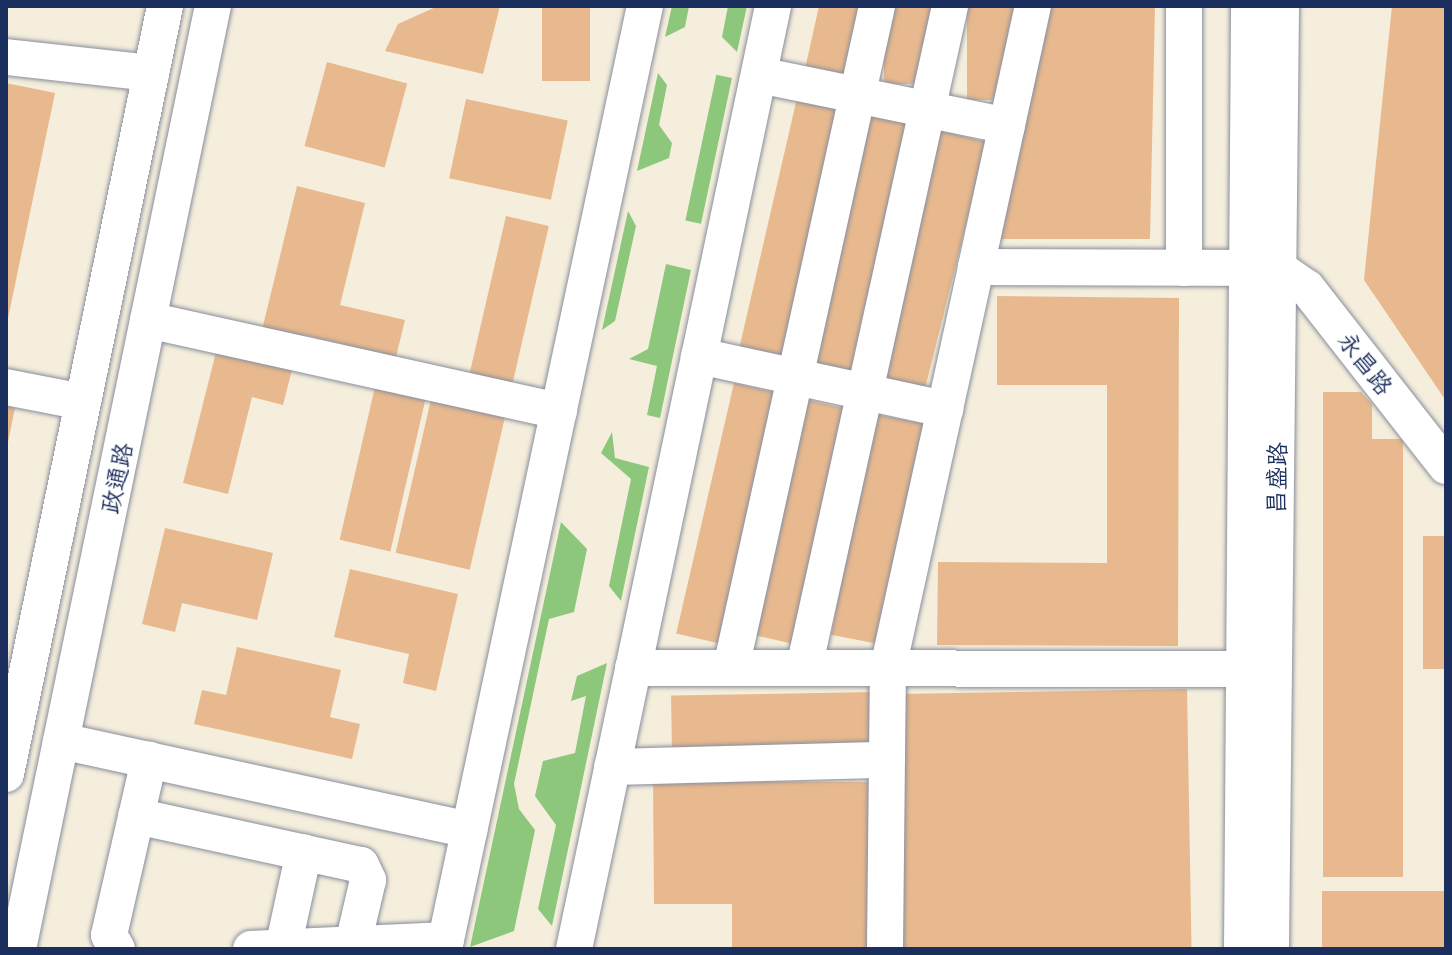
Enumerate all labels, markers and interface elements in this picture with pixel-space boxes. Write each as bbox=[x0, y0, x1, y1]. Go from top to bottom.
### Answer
street label: 永昌路 bbox=[1332, 326, 1400, 400]
street label: 政通路 bbox=[94, 440, 138, 516]
street label: 昌盛路 bbox=[1261, 442, 1291, 514]

